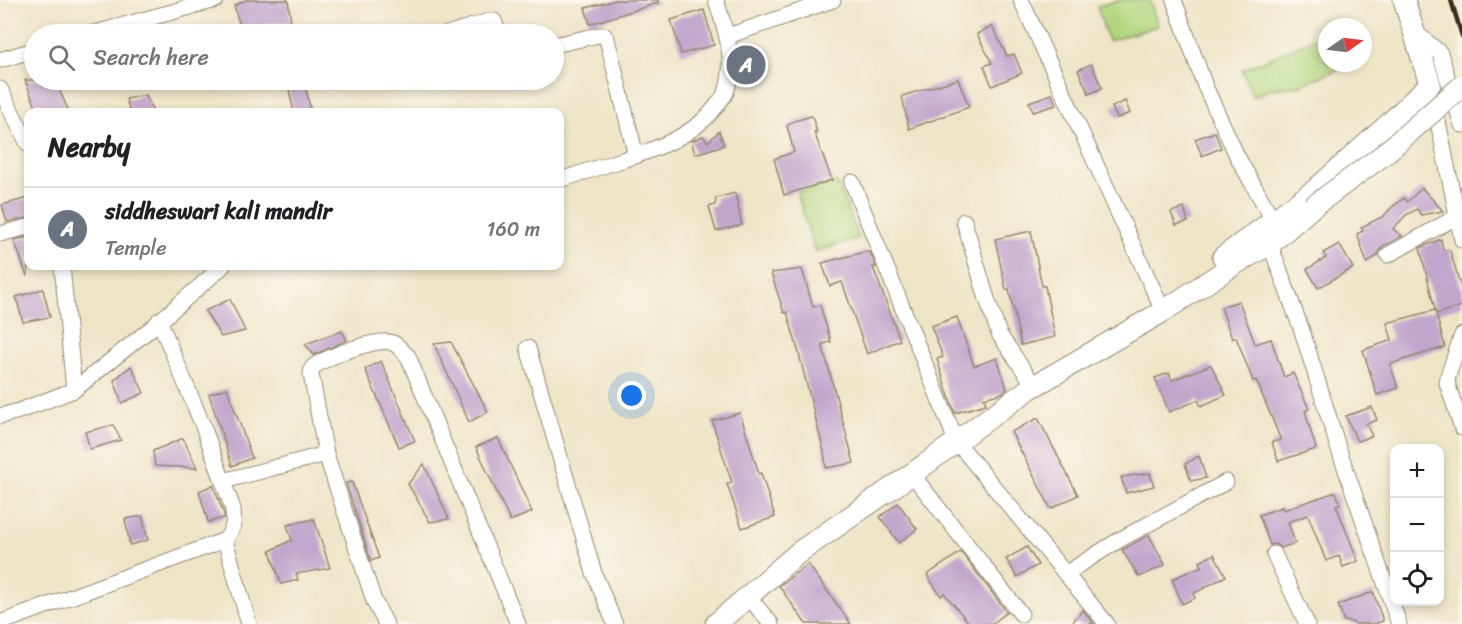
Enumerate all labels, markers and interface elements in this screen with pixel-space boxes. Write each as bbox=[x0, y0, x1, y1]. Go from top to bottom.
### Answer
north arrow bbox=[1318, 18, 1372, 72]
search box bbox=[24, 24, 564, 90]
text: Search here bbox=[93, 38, 209, 77]
icon: search bbox=[45, 41, 78, 74]
pin: A bbox=[726, 42, 766, 88]
text: Nearby bbox=[48, 124, 130, 170]
text: siddheswari kali mandir bbox=[105, 192, 332, 231]
text: A bbox=[61, 212, 74, 247]
text: 160 m bbox=[487, 212, 540, 247]
text: Temple bbox=[105, 231, 167, 266]
your location bbox=[617, 381, 646, 410]
map controls bbox=[1390, 444, 1444, 606]
button: + bbox=[1390, 444, 1444, 498]
button: − bbox=[1390, 498, 1444, 552]
button: locate bbox=[1390, 552, 1444, 606]

